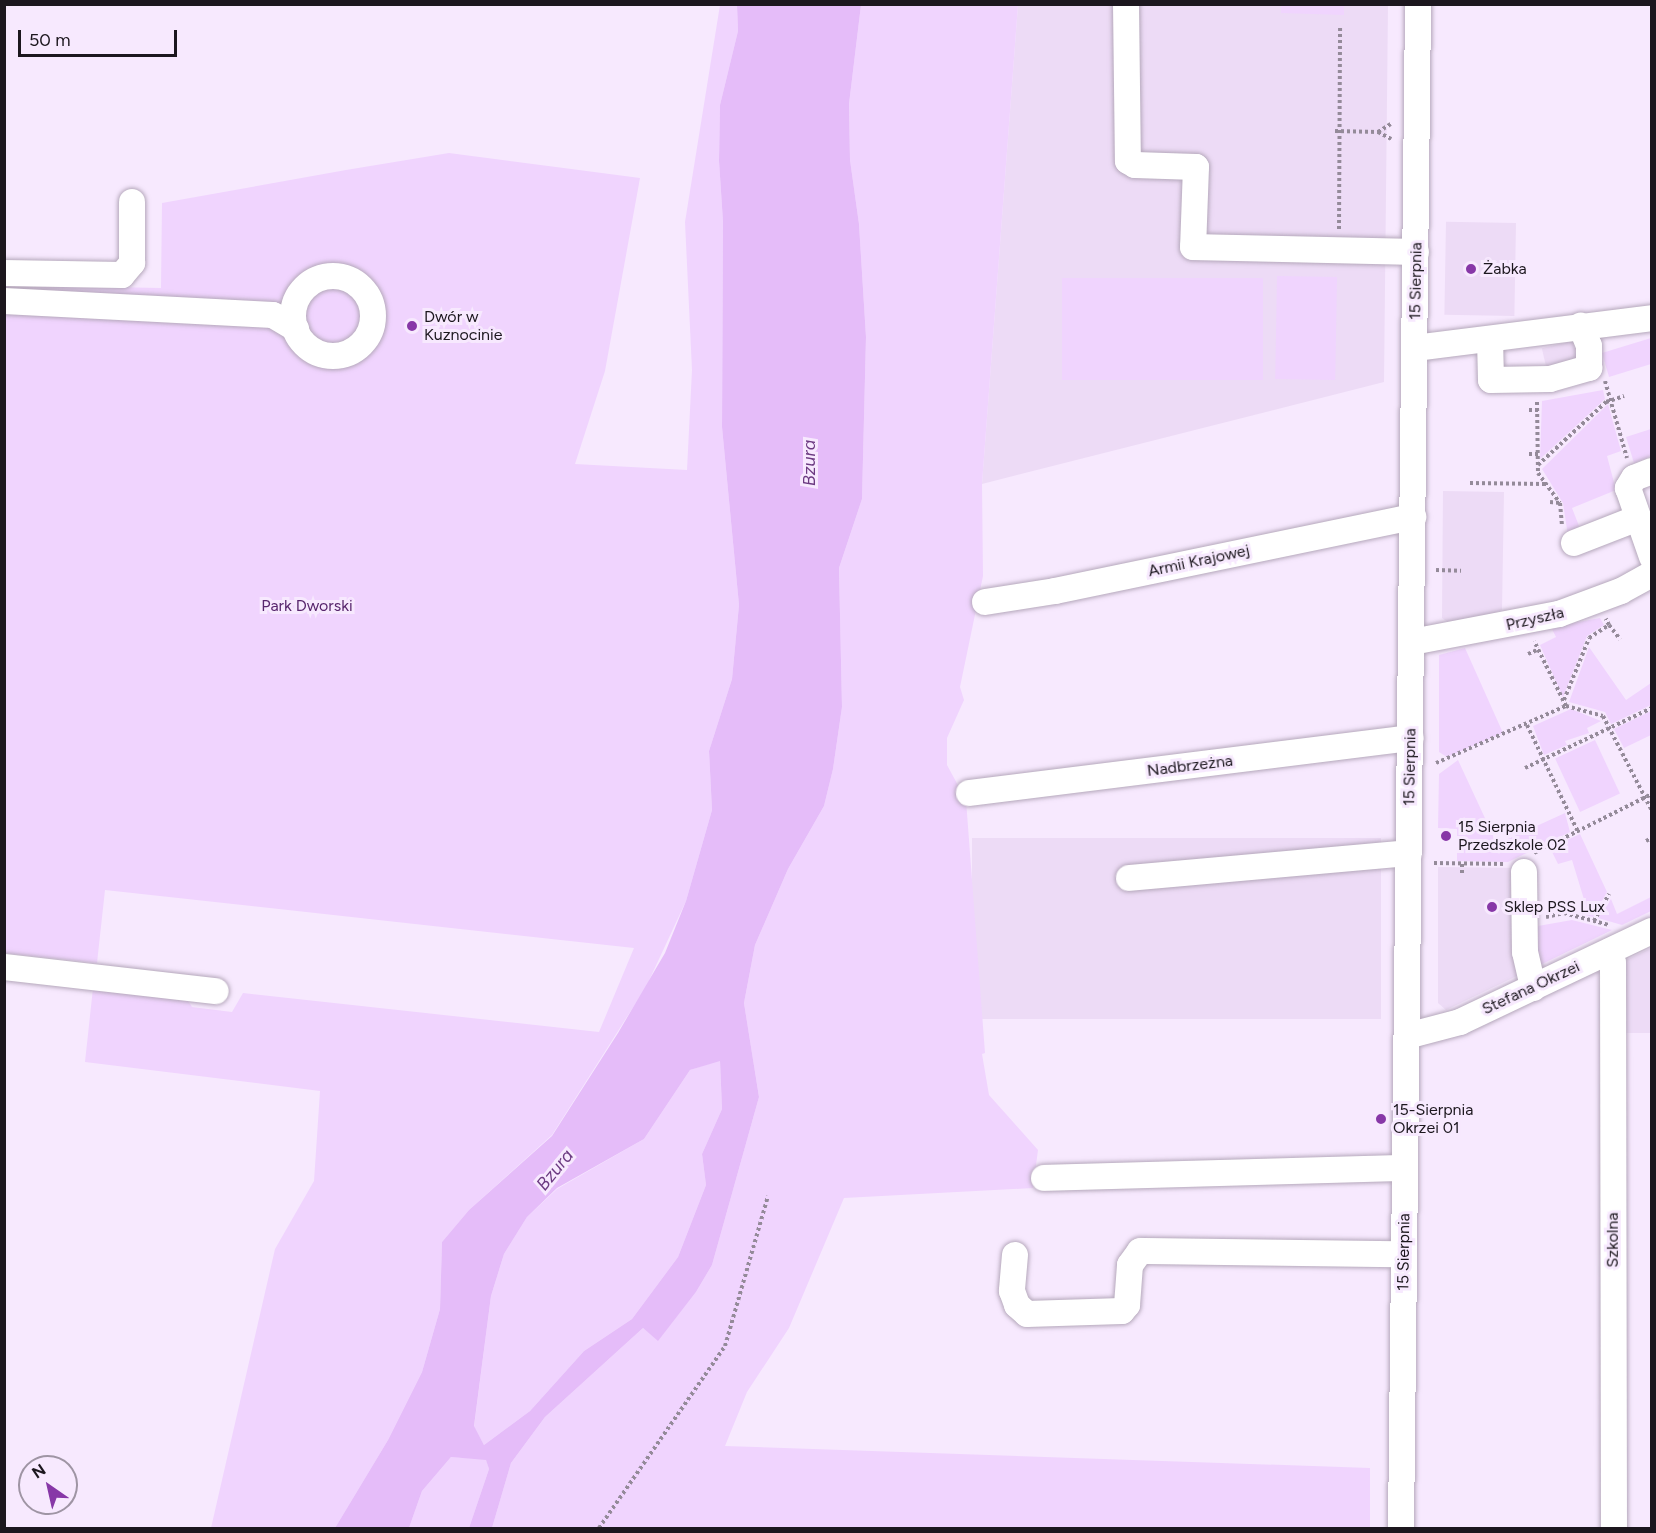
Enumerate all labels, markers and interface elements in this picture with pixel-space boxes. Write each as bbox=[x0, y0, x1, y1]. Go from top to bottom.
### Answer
scale bar bbox=[21, 18, 180, 56]
text: 50 m bbox=[29, 29, 71, 51]
street label: 15 Sierpnia bbox=[1406, 242, 1426, 320]
place label: Żabka bbox=[1483, 259, 1527, 279]
marker: Żabka bbox=[1464, 262, 1478, 276]
place label: Dwór w Kuznocinie bbox=[424, 307, 502, 345]
marker: Dwór w Kuznocinie bbox=[405, 319, 419, 333]
water label: Bzura bbox=[798, 440, 820, 486]
street label: Armii Krajowej bbox=[1146, 541, 1252, 581]
park label: Park Dworski bbox=[261, 596, 353, 616]
street label: Przyszła bbox=[1504, 603, 1566, 635]
street label: 15 Sierpnia bbox=[1400, 728, 1420, 806]
street label: Nadbrzeżna bbox=[1146, 751, 1234, 781]
place label: 15 Sierpnia Przedszkole 02 bbox=[1458, 817, 1566, 855]
marker: 15 Sierpnia Przedszkole 02 bbox=[1439, 829, 1453, 843]
place label: Sklep PSS Lux bbox=[1504, 897, 1605, 917]
marker: Sklep PSS Lux bbox=[1485, 900, 1499, 914]
street label: Stefana Okrzei bbox=[1479, 957, 1583, 1019]
place label: 15-Sierpnia Okrzei 01 bbox=[1393, 1100, 1473, 1138]
marker: 15-Sierpnia Okrzei 01 bbox=[1374, 1112, 1388, 1126]
water label: Bzura bbox=[532, 1145, 578, 1195]
street label: Szkolna bbox=[1603, 1212, 1623, 1268]
street label: 15 Sierpnia bbox=[1394, 1213, 1414, 1291]
north arrow bbox=[18, 1455, 78, 1515]
text: N bbox=[28, 1460, 49, 1483]

